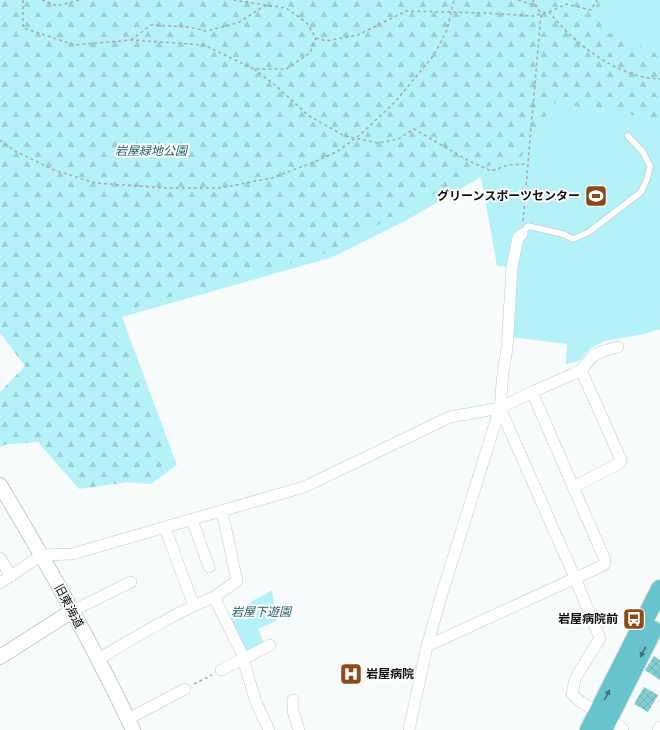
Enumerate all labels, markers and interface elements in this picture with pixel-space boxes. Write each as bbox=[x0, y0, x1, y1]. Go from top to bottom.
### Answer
park label: 岩屋緑地公園 bbox=[115, 143, 189, 159]
sports icon: グリーンスポーツセンター bbox=[583, 183, 609, 209]
place label: グリーンスポーツセンター bbox=[437, 188, 580, 204]
street label: 旧東海道 bbox=[51, 581, 87, 631]
park label: 岩屋下遊園 bbox=[231, 604, 293, 620]
bus stop icon: 岩屋病院前 bbox=[621, 606, 647, 632]
place label: 岩屋病院前 bbox=[558, 611, 618, 627]
one-way arrow bbox=[639, 646, 646, 657]
hospital icon: 岩屋病院 bbox=[338, 661, 364, 687]
place label: 岩屋病院 bbox=[366, 666, 414, 682]
one-way arrow bbox=[603, 689, 610, 701]

